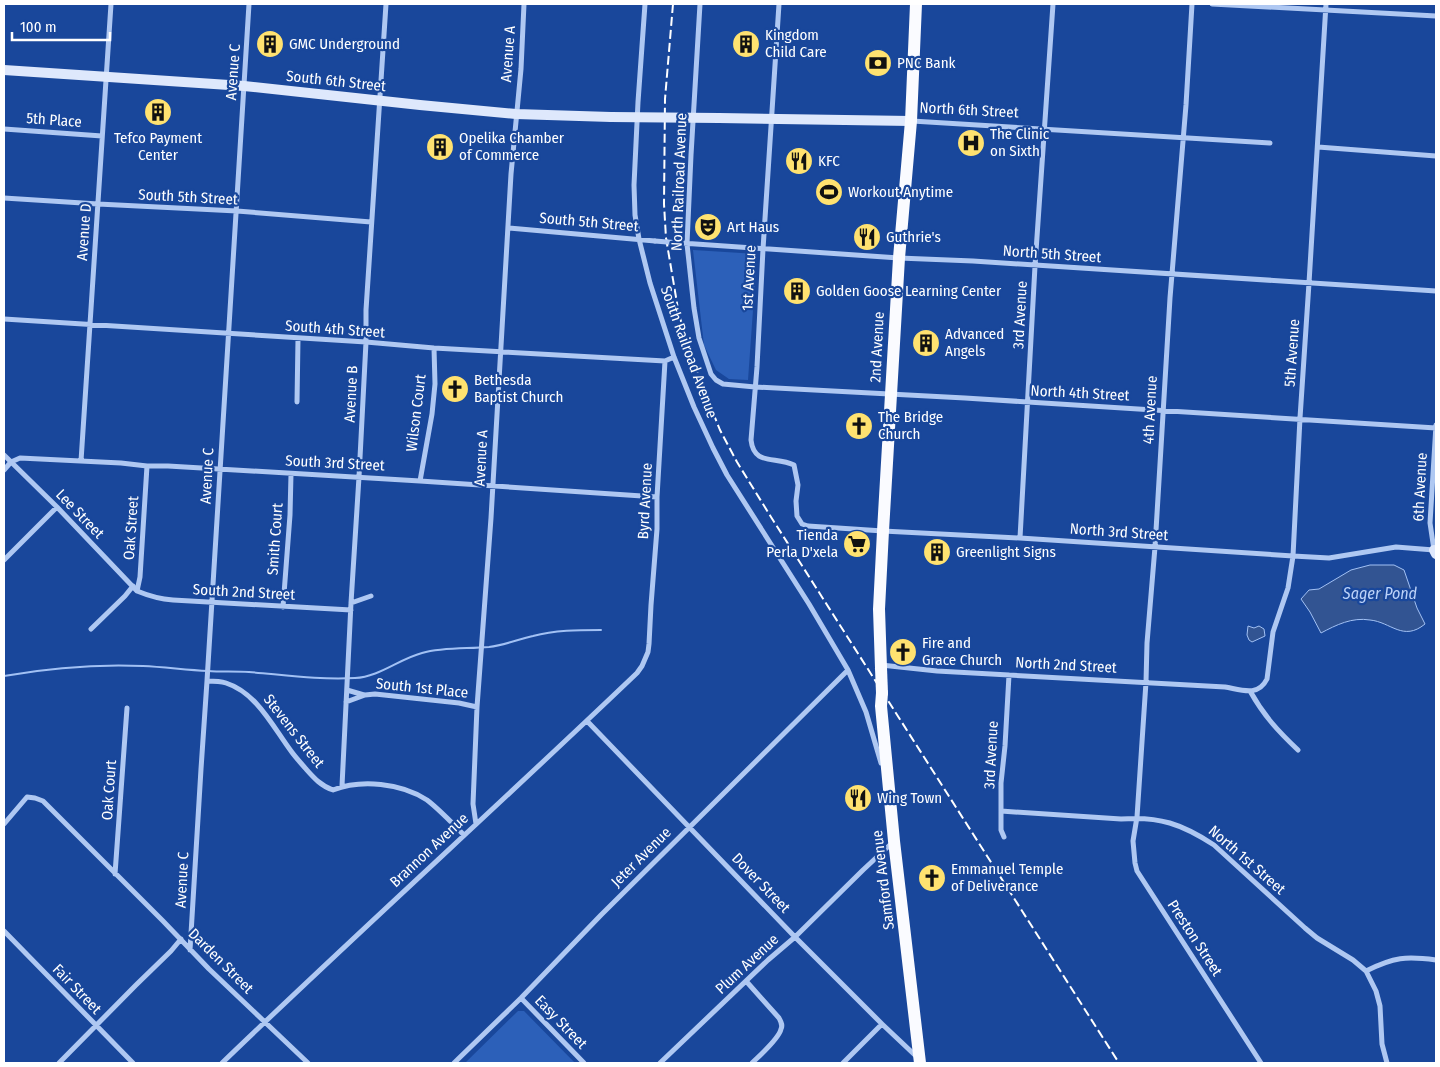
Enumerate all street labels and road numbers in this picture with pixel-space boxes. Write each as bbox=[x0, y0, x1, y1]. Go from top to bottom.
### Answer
street label: Avenue A bbox=[497, 25, 519, 83]
street label: Avenue C bbox=[222, 43, 244, 101]
street label: South 6th Street bbox=[285, 67, 387, 95]
street label: North 6th Street bbox=[919, 98, 1019, 122]
street label: 5th Place bbox=[26, 109, 82, 131]
street label: North Railroad Avenue bbox=[668, 113, 690, 251]
street label: South 5th Street bbox=[138, 185, 238, 209]
street label: Avenue D bbox=[73, 203, 95, 261]
street label: South 5th Street bbox=[539, 209, 639, 235]
street label: North 5th Street bbox=[1002, 242, 1102, 266]
street label: 1st Avenue bbox=[738, 245, 760, 311]
street label: 3rd Avenue bbox=[1009, 280, 1031, 350]
street label: South Railroad Avenue bbox=[657, 284, 721, 420]
street label: 2nd Avenue bbox=[866, 311, 888, 383]
street label: South 4th Street bbox=[284, 317, 386, 341]
street label: 5th Avenue bbox=[1281, 318, 1303, 388]
street label: Avenue B bbox=[341, 365, 361, 423]
street label: Wilson Court bbox=[402, 373, 430, 453]
street label: 4th Avenue bbox=[1139, 375, 1161, 445]
street label: North 4th Street bbox=[1030, 381, 1130, 405]
street label: Avenue A bbox=[471, 429, 491, 487]
street label: Avenue C bbox=[197, 447, 217, 505]
street label: South 3rd Street bbox=[285, 451, 385, 475]
street label: 6th Avenue bbox=[1409, 452, 1431, 522]
street label: Byrd Avenue bbox=[634, 462, 656, 540]
street label: Lee Street bbox=[52, 486, 108, 542]
street label: Oak Street bbox=[120, 495, 142, 561]
street label: Smith Court bbox=[264, 502, 287, 576]
street label: North 3rd Street bbox=[1069, 520, 1169, 544]
street label: South 2nd Street bbox=[192, 580, 296, 604]
street label: North 2nd Street bbox=[1015, 653, 1117, 677]
street label: South 1st Place bbox=[375, 674, 469, 702]
street label: Stevens Street bbox=[260, 691, 328, 771]
street label: 3rd Avenue bbox=[980, 720, 1002, 790]
street label: Oak Court bbox=[98, 759, 120, 821]
street label: Brannon Avenue bbox=[386, 809, 472, 891]
street label: North 1st Street bbox=[1205, 822, 1289, 898]
street label: Jeter Avenue bbox=[607, 823, 675, 891]
street label: Samford Avenue bbox=[868, 829, 898, 931]
street label: Dover Street bbox=[728, 849, 794, 917]
street label: Avenue C bbox=[172, 851, 192, 909]
street label: Preston Street bbox=[1164, 897, 1226, 979]
street label: Darden Street bbox=[185, 925, 257, 997]
street label: Plum Avenue bbox=[712, 930, 782, 998]
street label: Fair Street bbox=[49, 960, 105, 1018]
street label: Easy Street bbox=[531, 992, 591, 1053]

